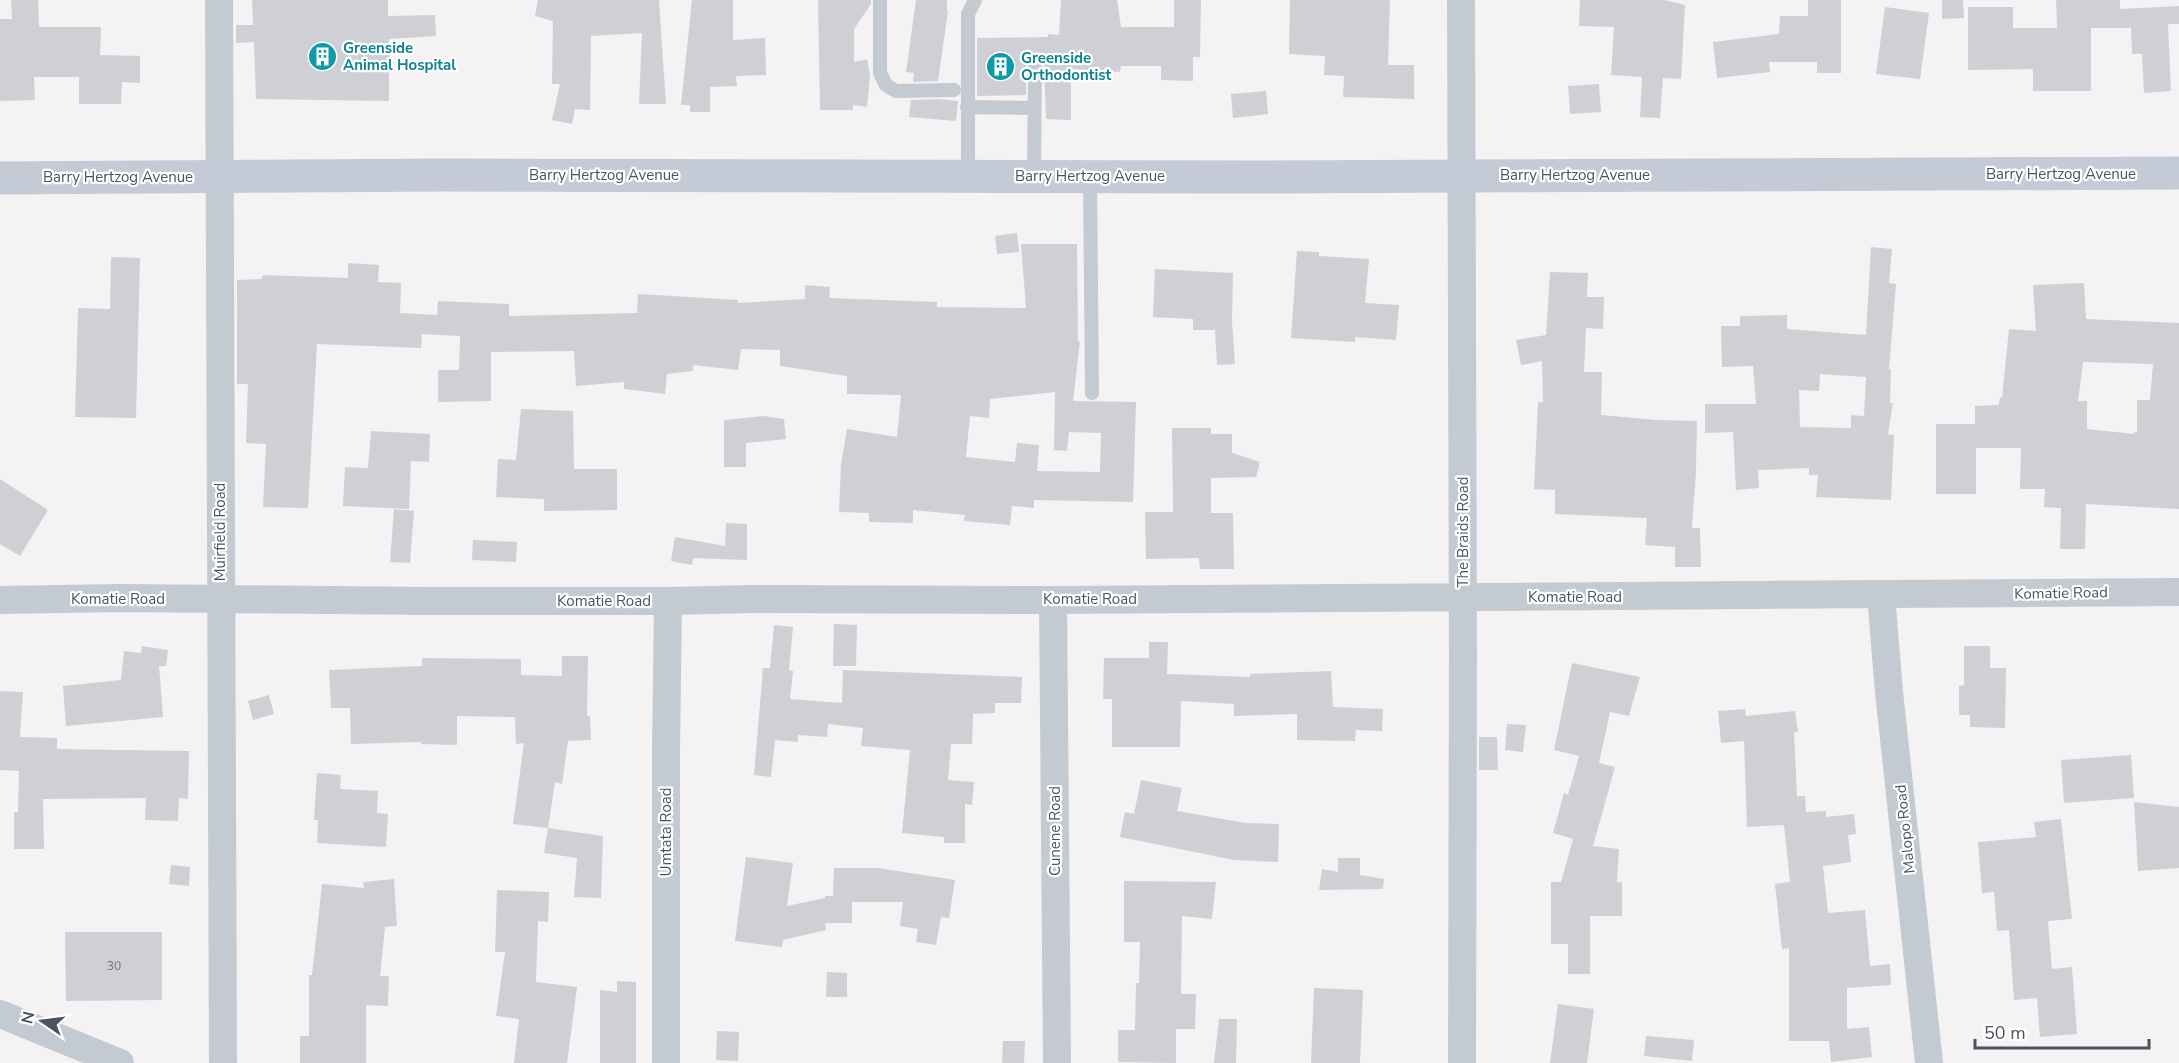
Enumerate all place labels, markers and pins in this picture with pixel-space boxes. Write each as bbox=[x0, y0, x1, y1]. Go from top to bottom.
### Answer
place label: Greenside Animal Hospital bbox=[343, 38, 456, 75]
building icon: Greenside Animal Hospital bbox=[306, 41, 338, 73]
place label: Greenside Orthodontist bbox=[1021, 48, 1111, 85]
building icon: Greenside Orthodontist bbox=[984, 51, 1016, 83]

